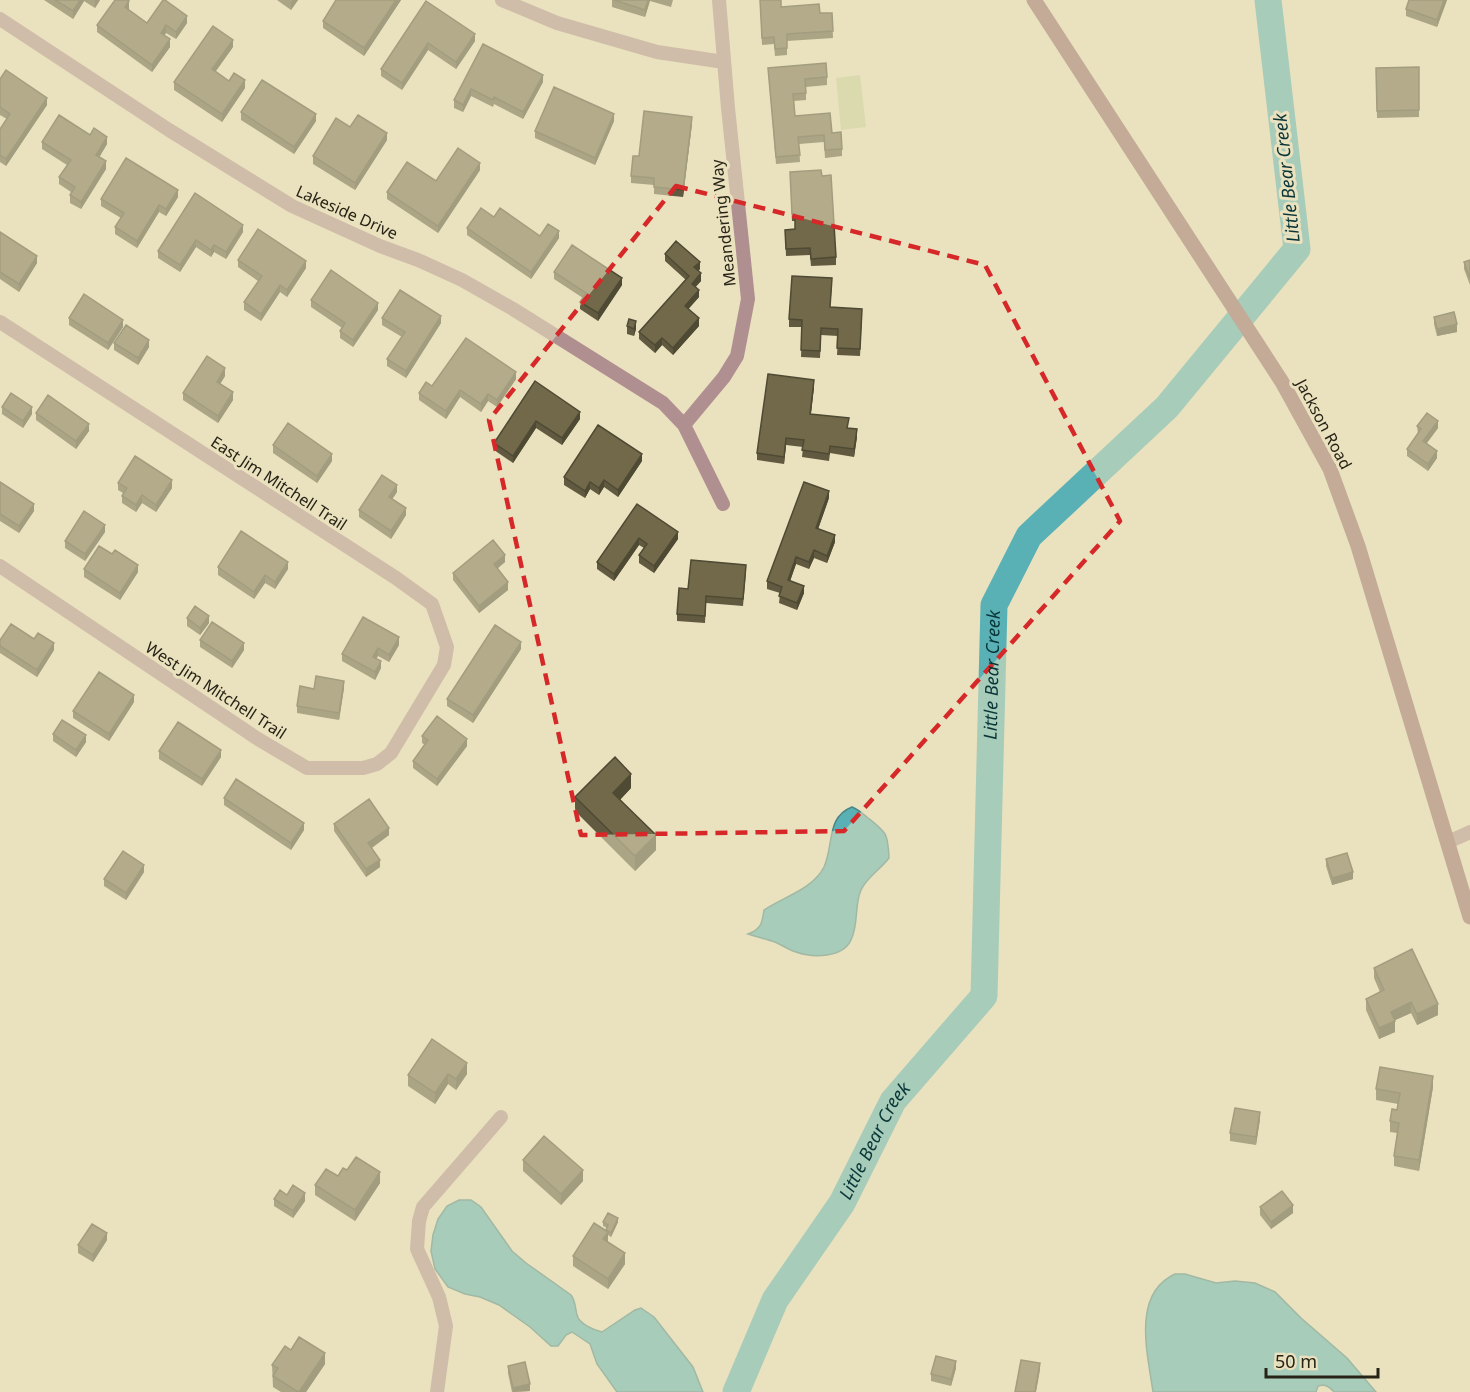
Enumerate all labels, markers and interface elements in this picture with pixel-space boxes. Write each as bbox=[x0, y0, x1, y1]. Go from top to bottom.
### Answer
water label: Little Bear Creek bbox=[1267, 111, 1305, 244]
street label: Meandering Way bbox=[705, 158, 741, 288]
street label: Lakeside Drive bbox=[293, 180, 401, 244]
street label: Jackson Road bbox=[1290, 373, 1357, 473]
street label: East Jim Mitchell Trail bbox=[207, 431, 351, 535]
water label: Little Bear Creek bbox=[978, 609, 1005, 740]
street label: West Jim Mitchell Trail bbox=[141, 636, 291, 744]
water label: Little Bear Creek bbox=[833, 1076, 916, 1203]
scale bar bbox=[1266, 1341, 1378, 1379]
text: 50 m bbox=[1275, 1349, 1317, 1373]

